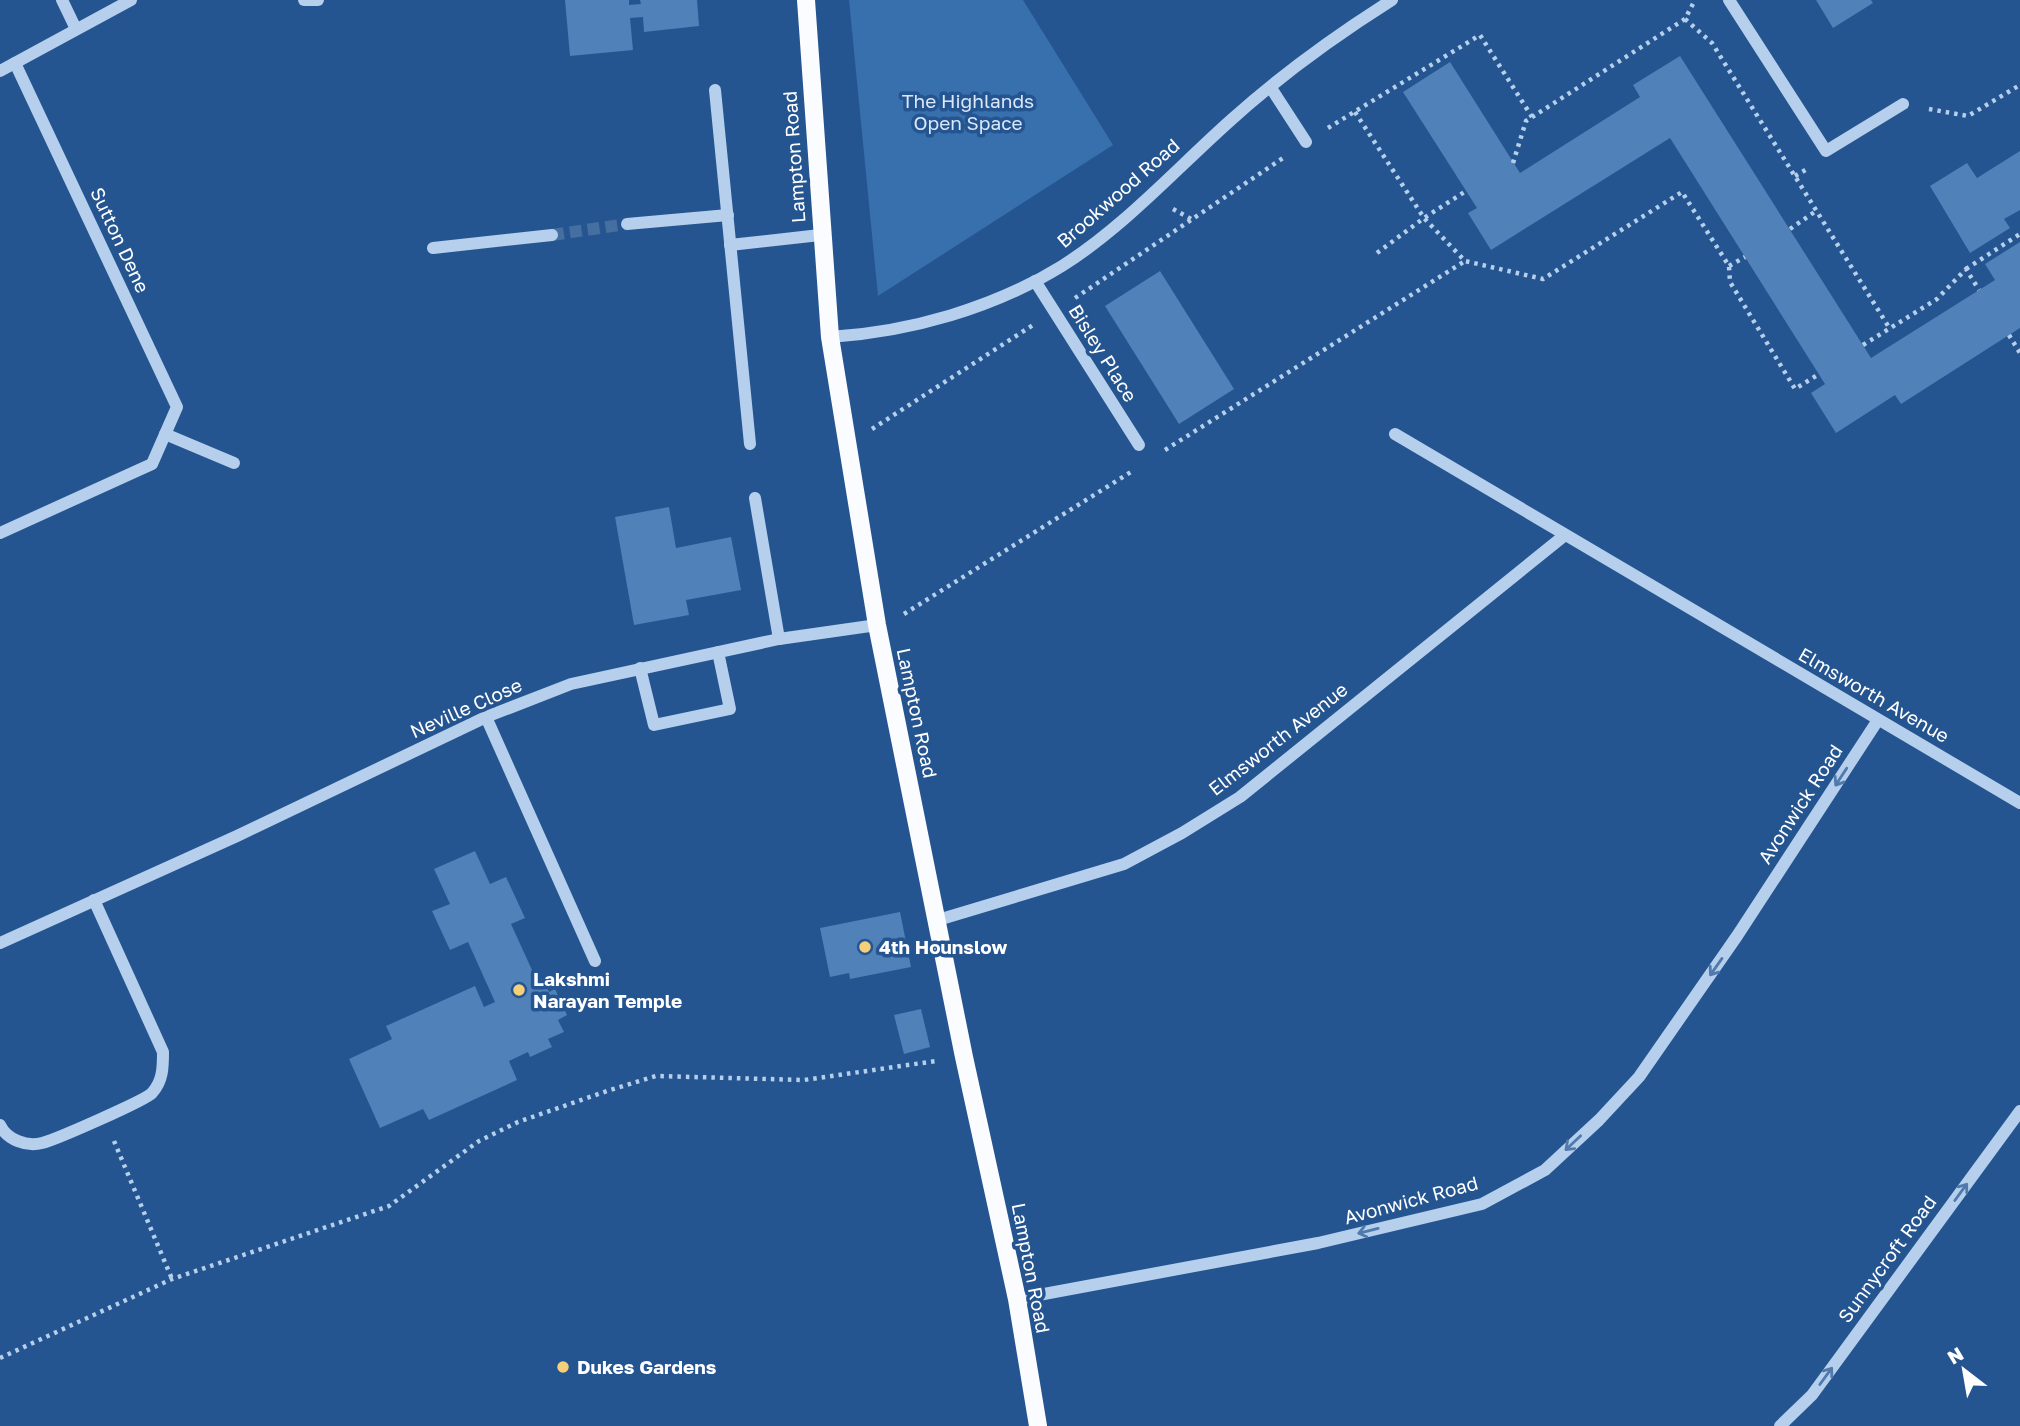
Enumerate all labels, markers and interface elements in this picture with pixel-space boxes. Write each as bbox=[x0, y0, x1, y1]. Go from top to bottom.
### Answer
park label: The Highlands Open Space bbox=[902, 89, 1034, 134]
street label: Lampton Road bbox=[777, 90, 810, 224]
street label: Brookwood Road bbox=[1052, 133, 1184, 252]
street label: Sutton Dene bbox=[86, 183, 155, 296]
street label: Bisley Place bbox=[1064, 300, 1142, 406]
street label: Elmsworth Avenue bbox=[1795, 642, 1954, 747]
street label: Lampton Road bbox=[892, 646, 942, 780]
street label: Neville Close bbox=[406, 673, 525, 742]
street label: Elmsworth Avenue bbox=[1204, 677, 1352, 800]
street label: Avonwick Road bbox=[1752, 740, 1847, 868]
one-way arrow bbox=[1833, 767, 1848, 786]
place label: 4th Hounslow bbox=[879, 935, 1008, 958]
marker: 4th Hounslow bbox=[857, 939, 873, 955]
one-way arrow bbox=[1709, 957, 1723, 976]
place label: Lakshmi Narayan Temple bbox=[533, 967, 682, 1012]
marker: Lakshmi Narayan Temple bbox=[511, 982, 527, 998]
one-way arrow bbox=[1565, 1135, 1582, 1152]
street label: Avonwick Road bbox=[1341, 1171, 1480, 1228]
one-way arrow bbox=[1953, 1183, 1968, 1202]
street label: Sunnycroft Road bbox=[1833, 1191, 1940, 1327]
street label: Lampton Road bbox=[1008, 1201, 1055, 1335]
one-way arrow bbox=[1357, 1225, 1380, 1238]
north arrow bbox=[1929, 1335, 1999, 1405]
text: N bbox=[1943, 1341, 1967, 1369]
place label: Dukes Gardens bbox=[577, 1355, 717, 1378]
marker: Dukes Gardens bbox=[555, 1359, 571, 1375]
one-way arrow bbox=[1819, 1367, 1833, 1386]

